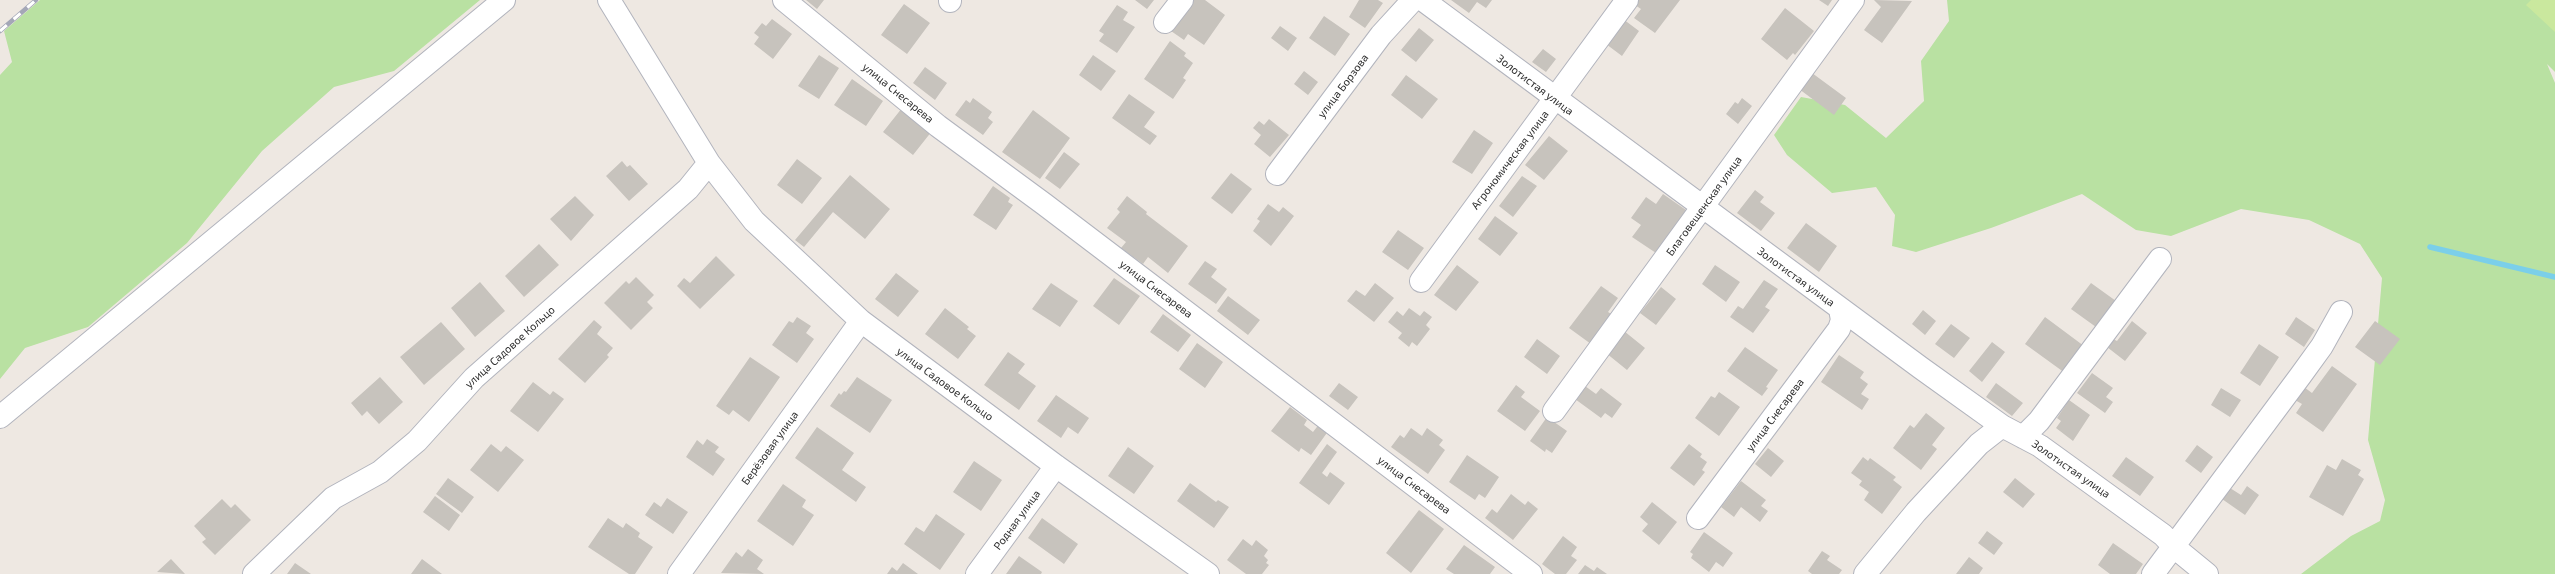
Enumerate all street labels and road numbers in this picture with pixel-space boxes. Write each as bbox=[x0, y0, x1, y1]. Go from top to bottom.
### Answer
street label: улица Борзова bbox=[1315, 52, 1371, 120]
street label: Золотистая улица bbox=[1494, 52, 1576, 118]
street label: улица Снесарева bbox=[860, 60, 936, 126]
street label: Агрономическая улица bbox=[1469, 108, 1551, 212]
street label: Благовещенская улица bbox=[1663, 154, 1745, 258]
street label: Золотистая улица bbox=[1755, 244, 1837, 310]
street label: улица Снесарева bbox=[1117, 257, 1195, 321]
street label: улица Садовое Кольцо bbox=[462, 303, 558, 391]
street label: улица Садовое Кольцо bbox=[894, 344, 996, 424]
street label: улица Снесарева bbox=[1743, 376, 1807, 454]
street label: Берёзовая улица bbox=[739, 409, 801, 487]
street label: Золотистая улица bbox=[2029, 437, 2113, 501]
street label: улица Снесарева bbox=[1375, 453, 1453, 517]
street label: Родная улица bbox=[991, 488, 1043, 552]

